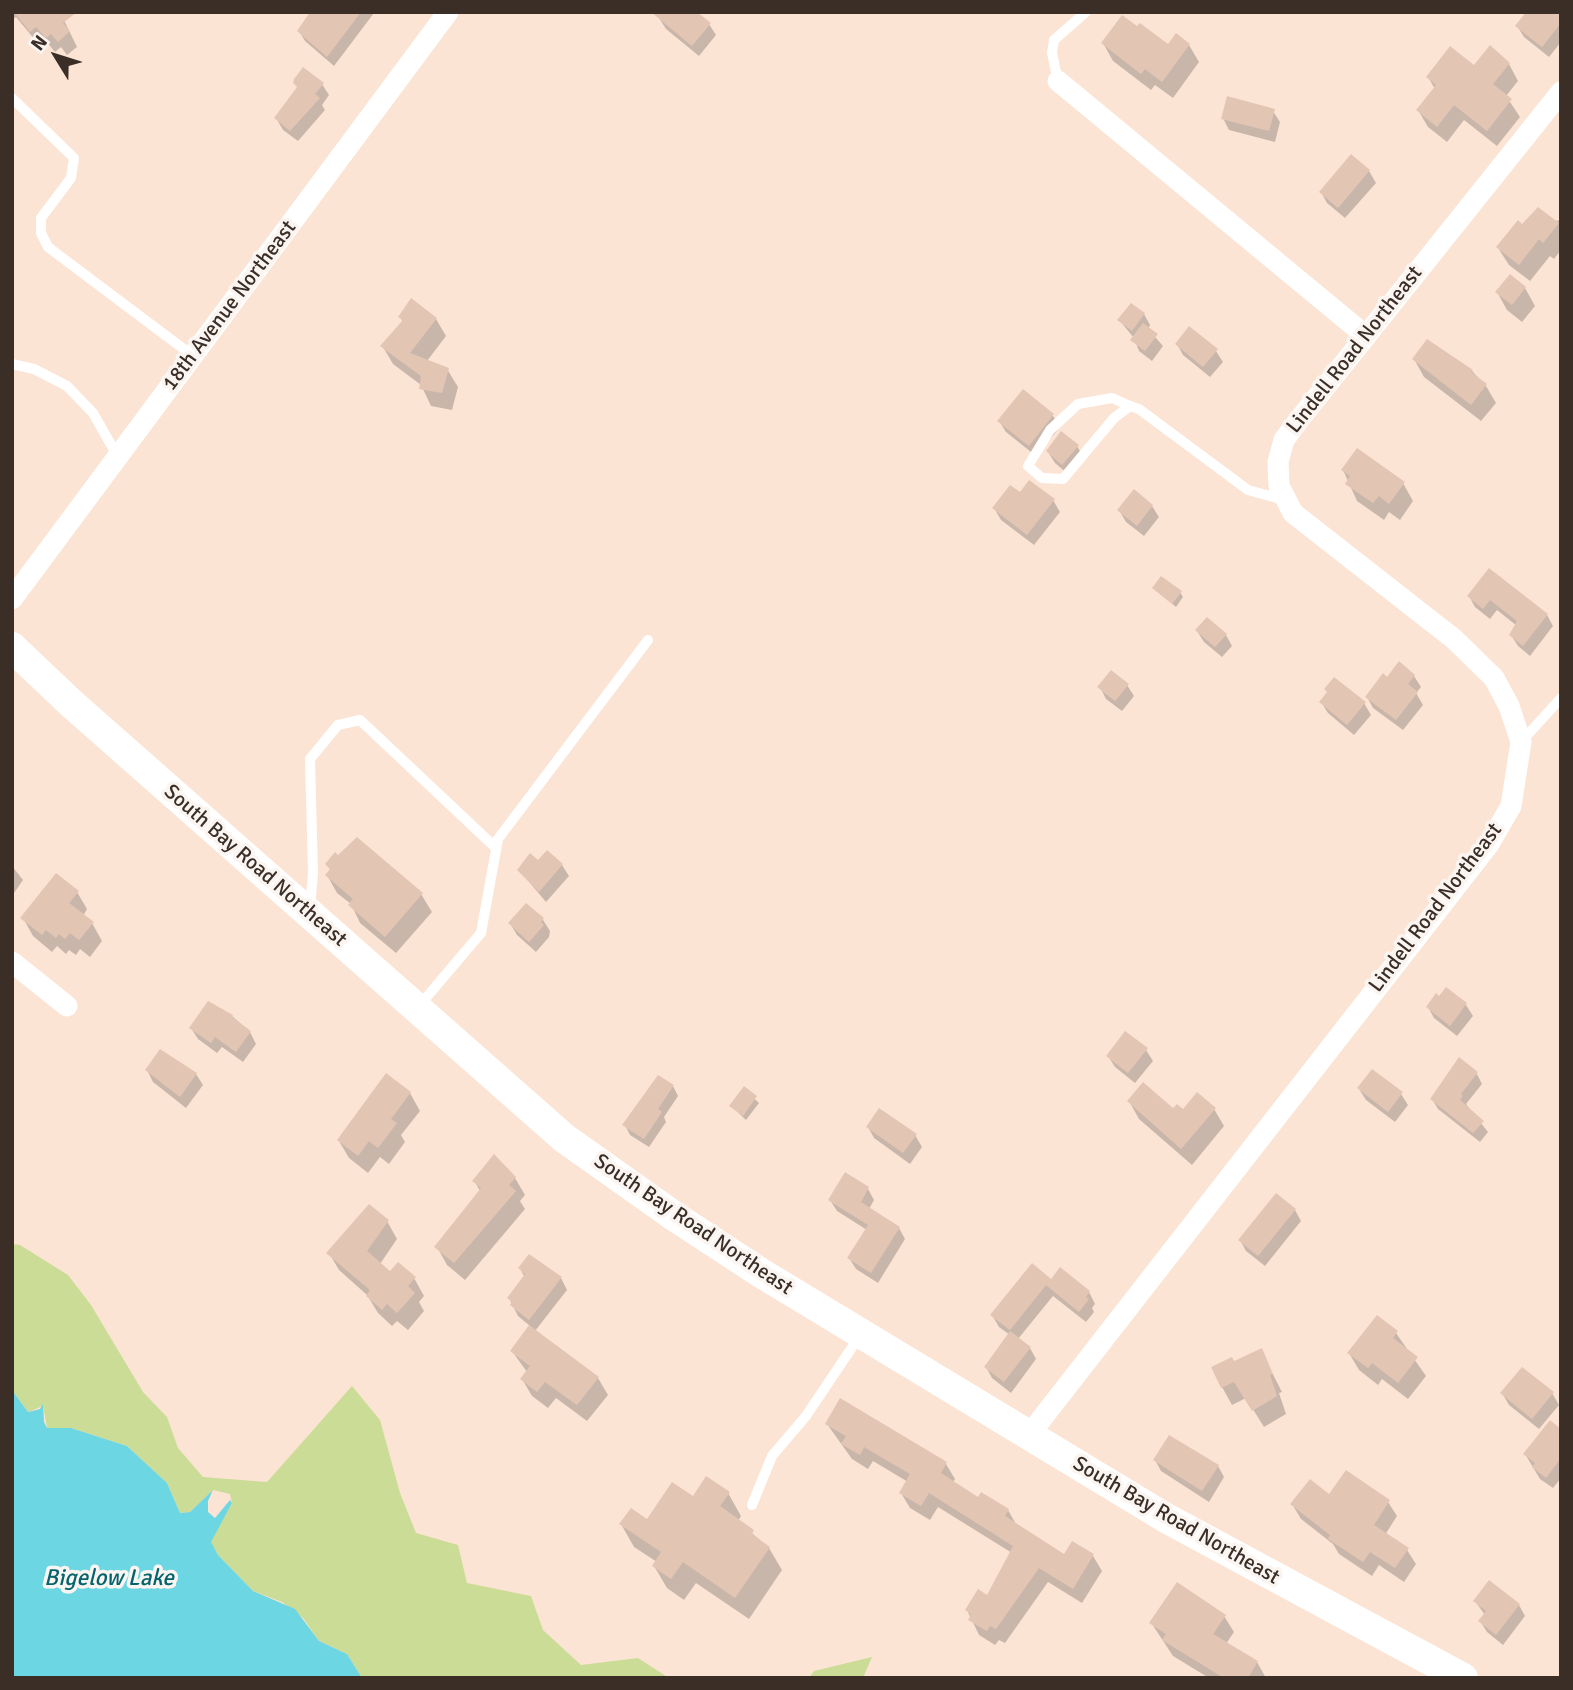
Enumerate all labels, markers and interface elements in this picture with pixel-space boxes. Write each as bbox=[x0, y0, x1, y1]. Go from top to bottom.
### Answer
north arrow bbox=[21, 21, 91, 91]
text: N bbox=[26, 30, 53, 56]
street label: 18th Avenue Northeast bbox=[158, 216, 302, 396]
street label: Lindell Road Northeast bbox=[1282, 261, 1428, 439]
street label: South Bay Road Northeast bbox=[158, 780, 352, 952]
street label: Lindell Road Northeast bbox=[1364, 818, 1508, 998]
street label: South Bay Road Northeast bbox=[589, 1149, 797, 1301]
street label: South Bay Road Northeast bbox=[1068, 1451, 1284, 1591]
water label: Bigelow Lake bbox=[44, 1565, 174, 1593]

